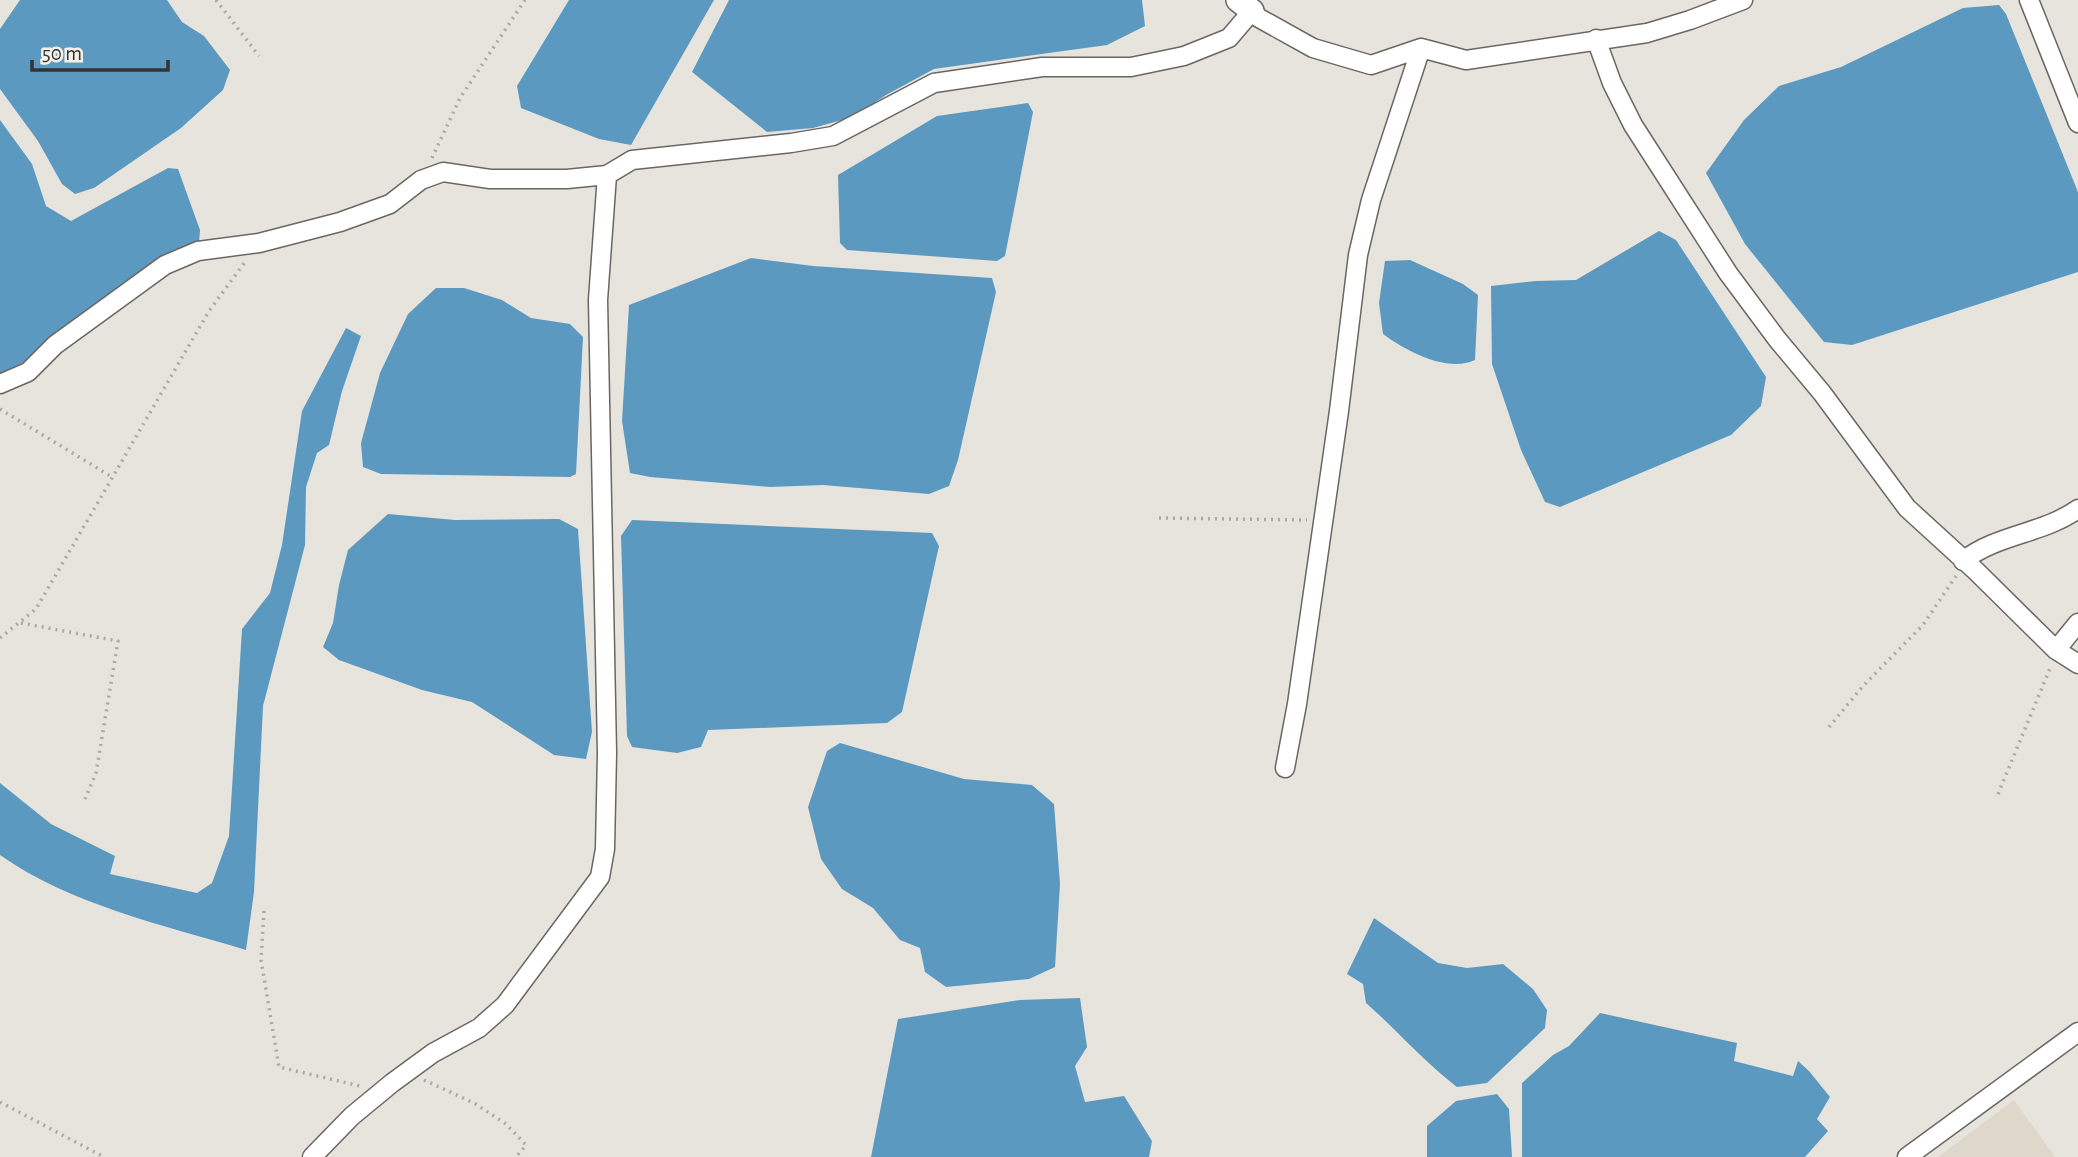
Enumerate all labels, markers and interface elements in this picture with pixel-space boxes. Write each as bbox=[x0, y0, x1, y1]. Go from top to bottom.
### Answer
scale bar bbox=[32, 28, 168, 72]
text: 50 m bbox=[42, 43, 82, 64]

